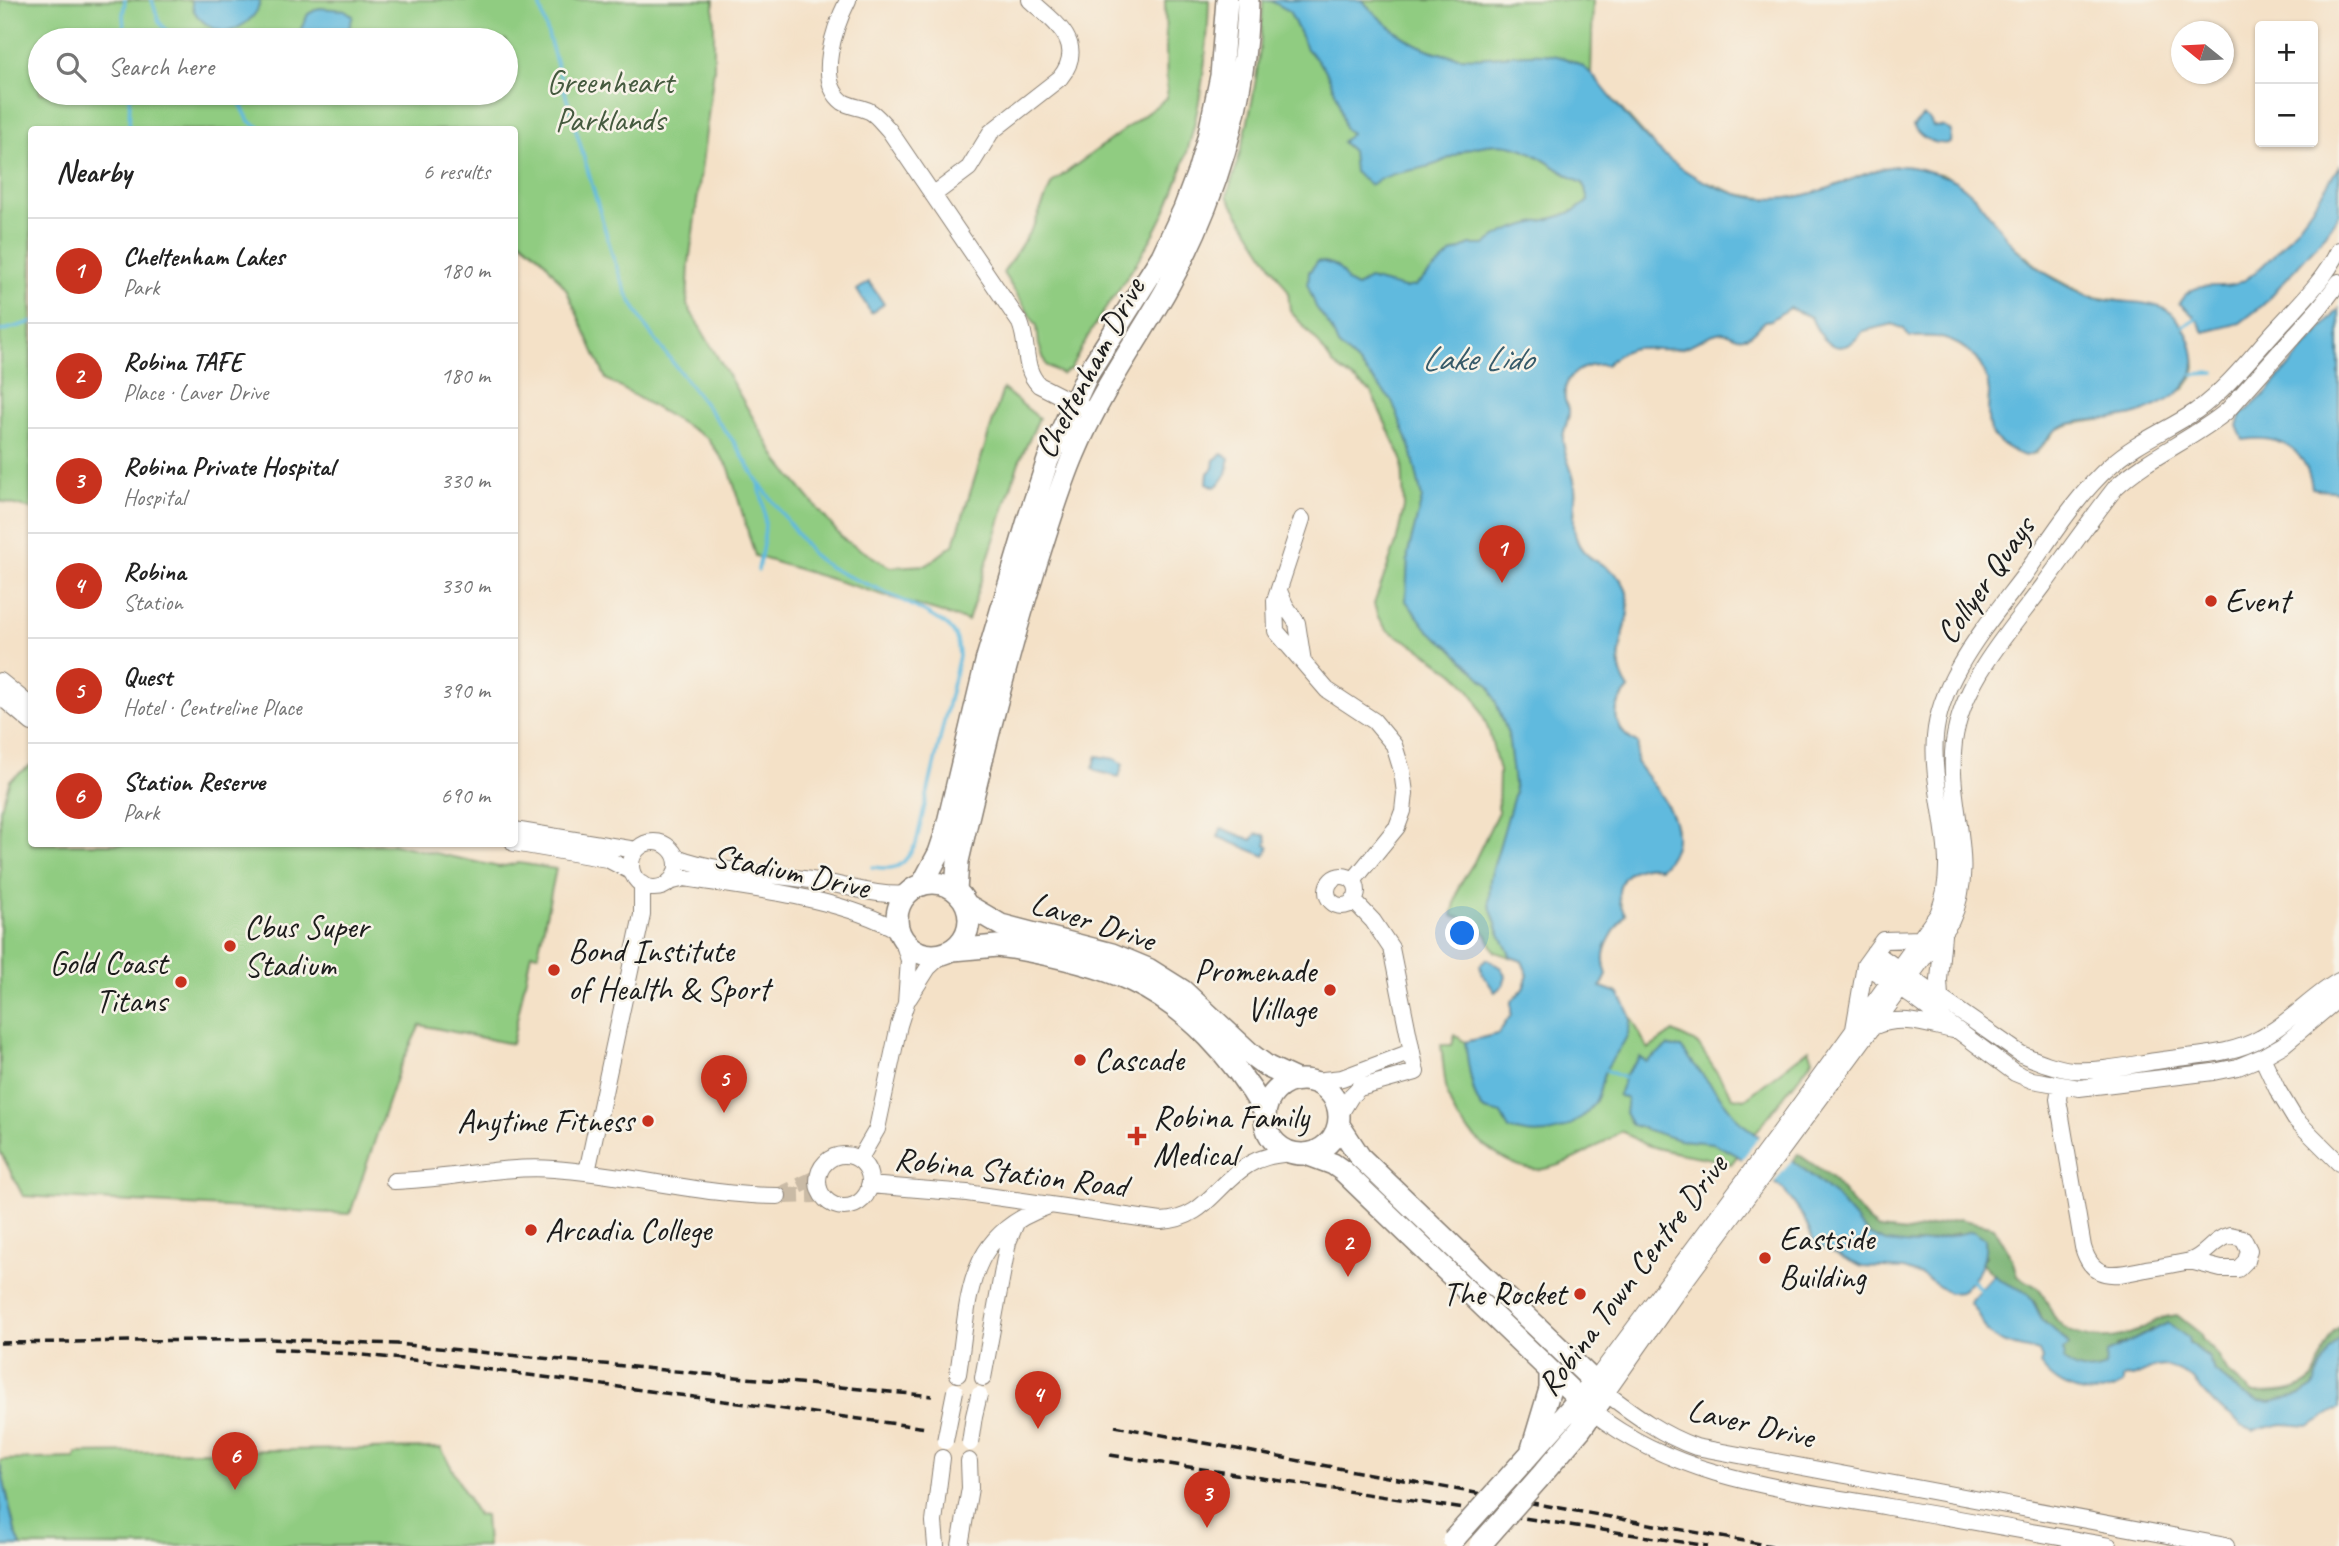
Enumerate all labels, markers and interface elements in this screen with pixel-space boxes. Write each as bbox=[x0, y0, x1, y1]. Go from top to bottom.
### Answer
north arrow bbox=[2171, 21, 2234, 84]
map controls bbox=[2255, 21, 2318, 147]
button: + bbox=[2255, 21, 2318, 84]
search box bbox=[28, 28, 518, 105]
icon: search bbox=[52, 48, 90, 86]
text: Search here bbox=[108, 50, 214, 83]
park label: Greenheart Parklands bbox=[546, 61, 677, 141]
button: − bbox=[2255, 84, 2318, 147]
text: Nearby bbox=[56, 153, 132, 191]
text: 6 results bbox=[423, 157, 490, 186]
text: Cheltenham Lakes bbox=[123, 240, 284, 273]
text: 1 bbox=[74, 256, 84, 285]
text: 180 m bbox=[441, 256, 490, 285]
street label: Cheltenham Drive bbox=[1024, 269, 1155, 465]
text: Park bbox=[123, 273, 159, 302]
water label: Lake Lido bbox=[1422, 336, 1537, 381]
text: Robina TAFE bbox=[123, 345, 242, 378]
text: 2 bbox=[74, 361, 84, 390]
text: 180 m bbox=[441, 361, 490, 390]
text: Place · Laver Drive bbox=[123, 378, 268, 407]
text: Robina Private Hospital bbox=[123, 450, 334, 483]
text: 3 bbox=[74, 466, 84, 495]
text: 330 m bbox=[441, 466, 490, 495]
text: Hospital bbox=[123, 483, 186, 512]
street label: Collyer Quays bbox=[1926, 506, 2046, 652]
pin: 1 bbox=[1479, 525, 1525, 583]
text: Robina bbox=[123, 555, 186, 588]
text: 4 bbox=[74, 571, 84, 600]
text: 330 m bbox=[441, 571, 490, 600]
place label: Event bbox=[2225, 580, 2294, 622]
text: Station bbox=[123, 588, 183, 617]
marker: Event bbox=[2203, 593, 2219, 609]
text: Quest bbox=[123, 660, 172, 693]
text: 5 bbox=[74, 676, 84, 705]
text: 390 m bbox=[441, 676, 490, 705]
text: Hotel · Centreline Place bbox=[123, 693, 302, 722]
text: Station Reserve bbox=[123, 765, 265, 798]
text: 6 bbox=[74, 781, 84, 810]
text: 690 m bbox=[441, 781, 490, 810]
text: Park bbox=[123, 798, 159, 827]
street label: Stadium Drive bbox=[709, 834, 875, 909]
street label: Laver Drive bbox=[1026, 881, 1163, 961]
place label: Cbus Super Stadium bbox=[244, 906, 371, 986]
your location bbox=[1445, 916, 1479, 950]
place label: Bond Institute of Health & Sport bbox=[568, 930, 774, 1010]
marker: Cbus Super Stadium bbox=[222, 938, 238, 954]
place label: Gold Coast Titans bbox=[49, 942, 170, 1022]
place label: Promenade Village bbox=[1194, 950, 1318, 1030]
marker: Bond Institute of Health & Sport bbox=[546, 962, 562, 978]
marker: Gold Coast Titans bbox=[173, 974, 189, 990]
marker: Promenade Village bbox=[1322, 982, 1338, 998]
place label: Cascade bbox=[1094, 1039, 1186, 1081]
marker: Cascade bbox=[1072, 1052, 1088, 1068]
pin: 5 bbox=[701, 1055, 747, 1113]
place label: Robina Family Medical bbox=[1153, 1096, 1312, 1176]
place label: Anytime Fitness bbox=[457, 1100, 637, 1142]
marker: Anytime Fitness bbox=[640, 1113, 656, 1129]
marker: Robina Family Medical bbox=[1127, 1126, 1147, 1146]
street label: Robina Station Road bbox=[892, 1137, 1135, 1208]
street label: Robina Town Centre Drive bbox=[1528, 1144, 1738, 1404]
place label: Arcadia College bbox=[545, 1209, 714, 1251]
place label: Eastside Building bbox=[1779, 1218, 1876, 1298]
pin: 2 bbox=[1325, 1219, 1371, 1277]
marker: Arcadia College bbox=[523, 1222, 539, 1238]
marker: Eastside Building bbox=[1757, 1250, 1773, 1266]
place label: The Rocket bbox=[1443, 1273, 1569, 1315]
marker: The Rocket bbox=[1572, 1286, 1588, 1302]
pin: 4 bbox=[1015, 1371, 1061, 1429]
street label: Laver Drive bbox=[1684, 1388, 1820, 1458]
pin: 6 bbox=[212, 1432, 258, 1490]
pin: 3 bbox=[1184, 1470, 1230, 1528]

